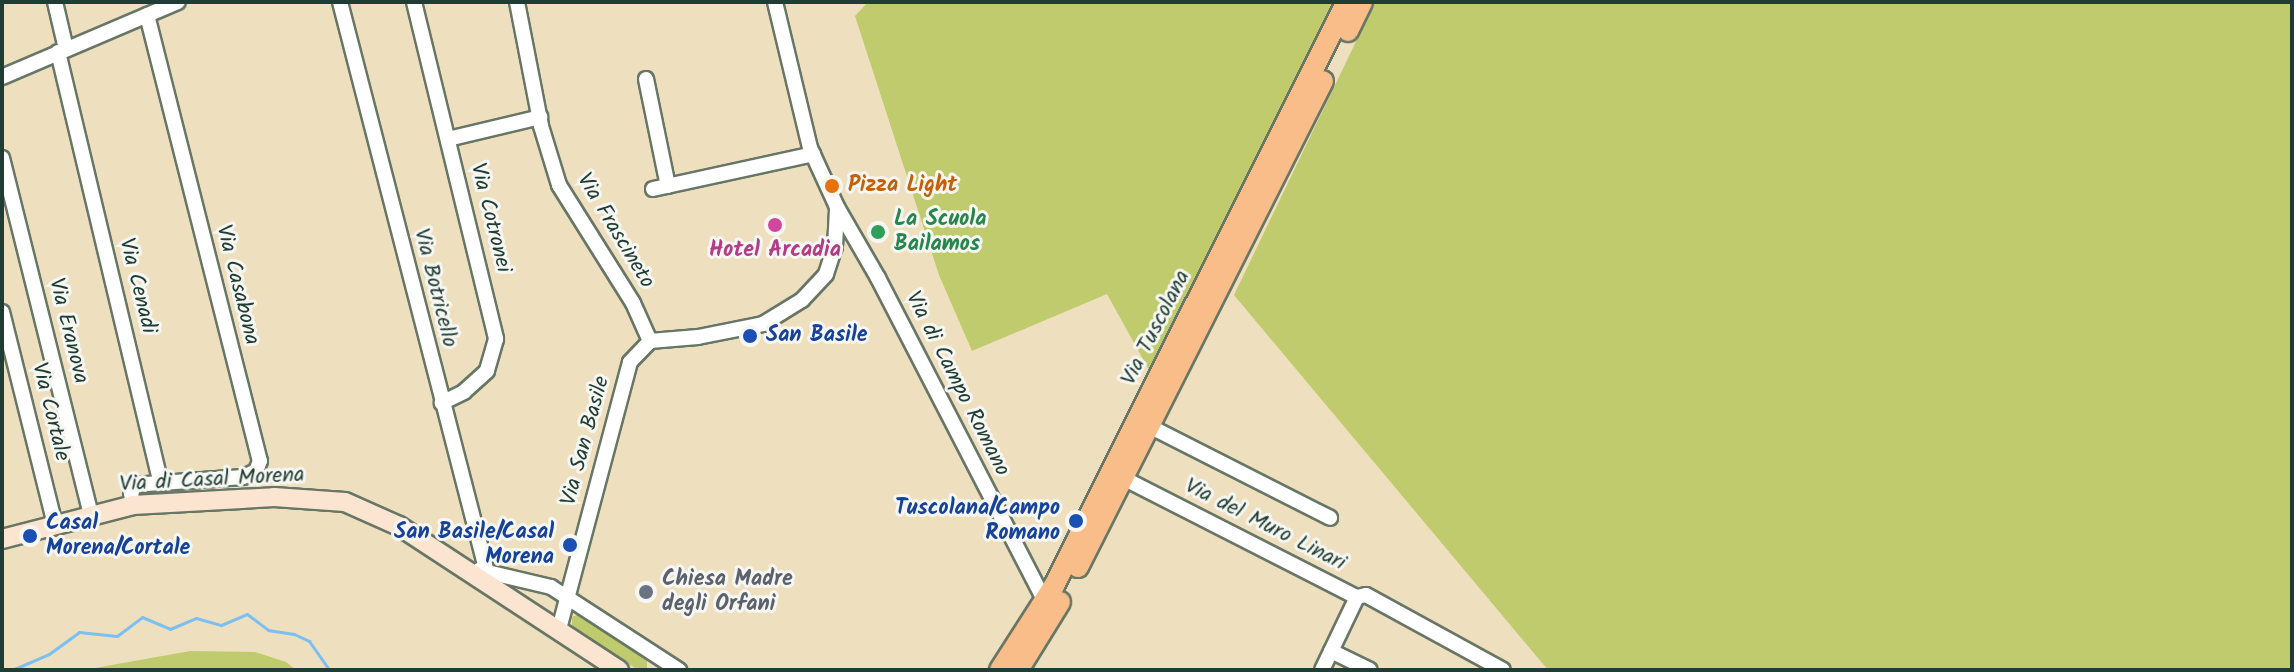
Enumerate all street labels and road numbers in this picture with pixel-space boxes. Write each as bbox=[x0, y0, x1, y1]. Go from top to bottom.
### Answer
street label: Via Cotronei bbox=[464, 161, 516, 275]
street label: Via Frascineto bbox=[570, 169, 660, 293]
street label: Via Casabona bbox=[209, 222, 265, 348]
street label: Via Botricello bbox=[407, 226, 463, 350]
street label: Via Cenadi bbox=[112, 236, 162, 336]
street label: Via Tuscolana bbox=[1116, 266, 1196, 390]
street label: Via Eranova bbox=[42, 275, 94, 387]
street label: Via di Campo Romano bbox=[899, 287, 1015, 481]
street label: Via Cortale bbox=[25, 360, 75, 464]
street label: Via San Basile bbox=[556, 373, 616, 509]
street label: Via di Casal Morena bbox=[119, 462, 305, 498]
street label: Via del Muro Linari bbox=[1180, 473, 1350, 577]

